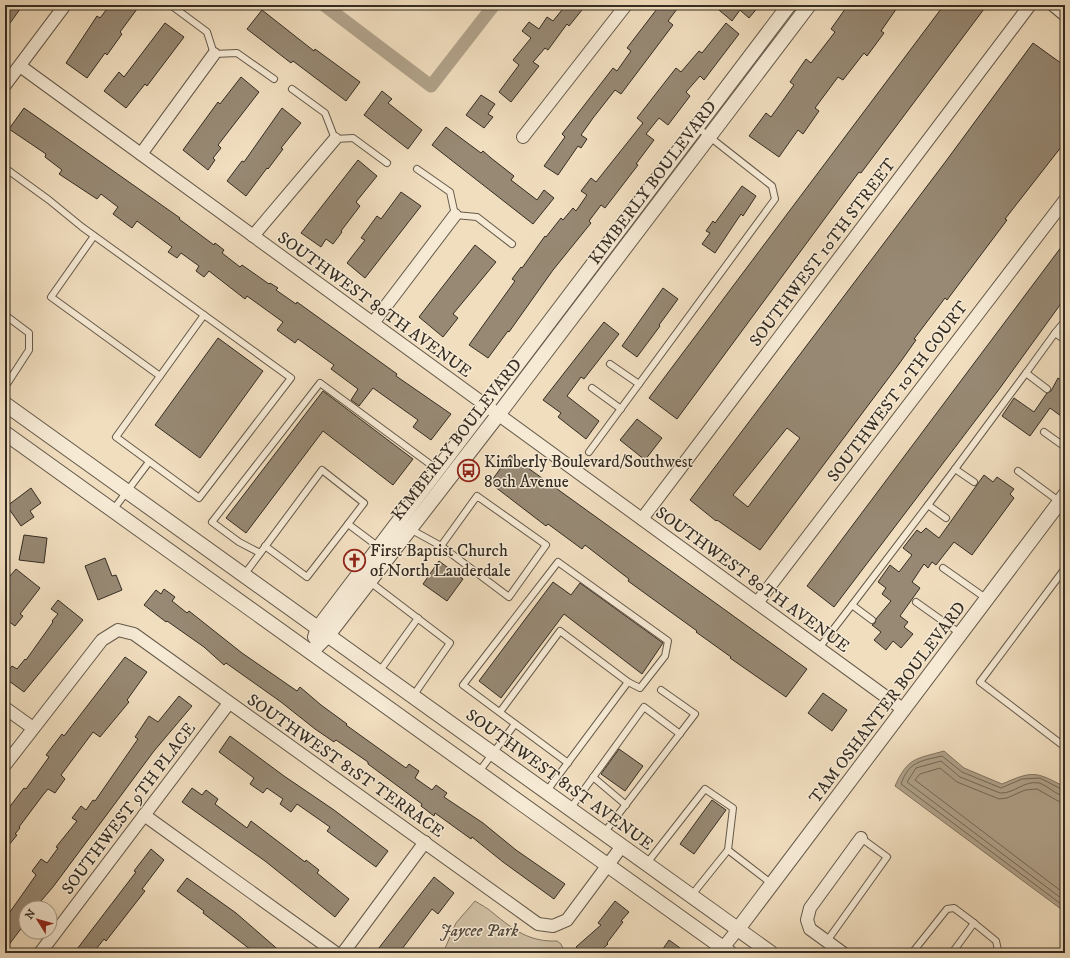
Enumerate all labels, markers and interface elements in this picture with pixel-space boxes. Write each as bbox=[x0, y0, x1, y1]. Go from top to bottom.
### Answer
street label: KIMBERLY BOULEVARD bbox=[584, 96, 722, 269]
street label: SOUTHWEST 10TH STREET bbox=[745, 154, 901, 351]
street label: SOUTHWEST 80TH AVENUE bbox=[273, 227, 476, 383]
street label: SOUTHWEST 10TH COURT bbox=[823, 297, 973, 486]
street label: KIMBERLY BOULEVARD bbox=[387, 354, 527, 525]
place label: Kimberly Boulevard/Southwest 80th Avenue bbox=[484, 451, 694, 493]
bus stop icon: Kimberly Boulevard/Southwest 80th Avenue bbox=[456, 458, 482, 484]
street label: SOUTHWEST 80TH AVENUE bbox=[651, 502, 854, 658]
place label: First Baptist Church of North Lauderdale bbox=[370, 540, 511, 582]
church icon: First Baptist Church of North Lauderdale bbox=[341, 547, 367, 573]
street label: TAM OSHANTER BOULEVARD bbox=[805, 597, 971, 808]
street label: SOUTHWEST 81ST TERRACE bbox=[242, 689, 448, 843]
street label: SOUTHWEST 81ST AVENUE bbox=[461, 704, 658, 855]
street label: SOUTHWEST 9TH PLACE bbox=[57, 718, 201, 899]
north arrow bbox=[18, 900, 58, 940]
text: N bbox=[23, 907, 39, 922]
park label: Jaycee Park bbox=[440, 920, 519, 942]

